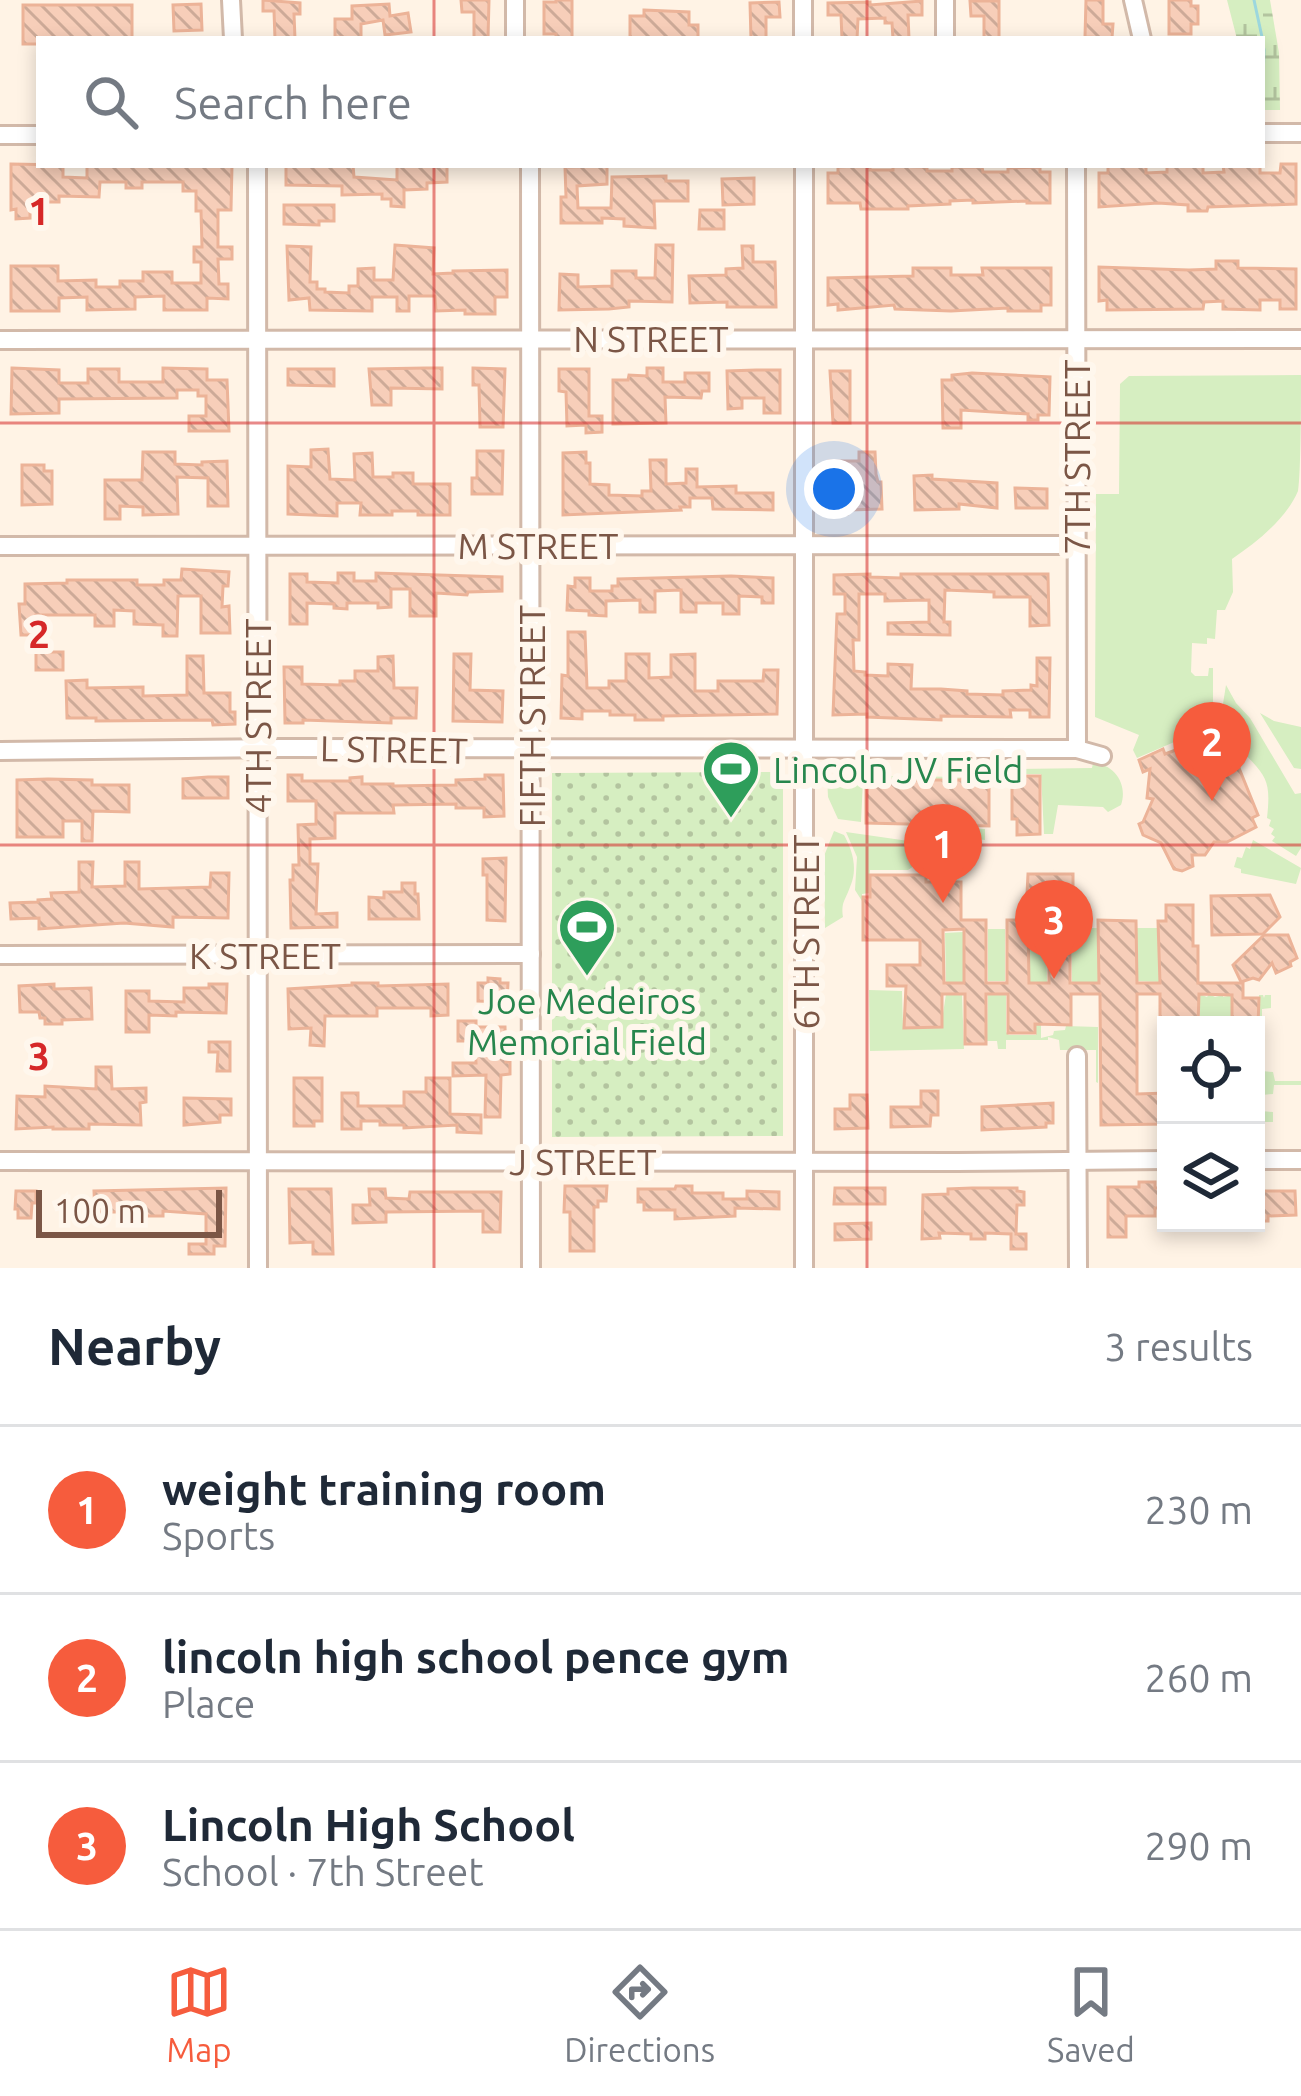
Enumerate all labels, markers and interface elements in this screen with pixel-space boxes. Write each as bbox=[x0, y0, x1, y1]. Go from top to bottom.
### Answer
search box bbox=[36, 36, 1265, 168]
icon: search bbox=[78, 69, 144, 135]
text: Search here bbox=[174, 77, 412, 128]
text: 1 bbox=[28, 189, 50, 232]
street label: N STREET bbox=[573, 318, 729, 359]
street label: 7TH STREET bbox=[1056, 359, 1097, 555]
your location bbox=[804, 459, 864, 519]
street label: M STREET bbox=[457, 525, 619, 566]
street label: FIFTH STREET bbox=[511, 605, 552, 827]
text: 2 bbox=[28, 612, 50, 655]
street label: 4TH STREET bbox=[237, 618, 278, 814]
pin: 2 bbox=[1173, 702, 1251, 801]
street label: L STREET bbox=[320, 727, 468, 771]
sports icon: Lincoln JV Field bbox=[700, 738, 762, 820]
place label: Lincoln JV Field bbox=[773, 749, 1023, 790]
pin: 1 bbox=[904, 804, 982, 903]
street label: 6TH STREET bbox=[785, 834, 826, 1030]
pin: 3 bbox=[1015, 880, 1093, 979]
sports icon: Joe Medeiros Memorial Field bbox=[556, 896, 618, 978]
street label: K STREET bbox=[189, 935, 341, 976]
place label: Joe Medeiros Memorial Field bbox=[467, 980, 707, 1062]
map controls bbox=[1157, 1016, 1265, 1232]
button: locate bbox=[1157, 1016, 1265, 1124]
text: 3 bbox=[28, 1034, 50, 1077]
button: layers bbox=[1157, 1124, 1265, 1232]
street label: J STREET bbox=[509, 1141, 657, 1182]
scale bar bbox=[36, 1184, 222, 1237]
text: 100 m bbox=[54, 1192, 146, 1229]
text: Nearby bbox=[48, 1317, 221, 1375]
text: 3 results bbox=[1104, 1325, 1253, 1368]
text: weight training room bbox=[162, 1463, 606, 1514]
text: 1 bbox=[76, 1488, 98, 1531]
text: 230 m bbox=[1144, 1488, 1253, 1531]
text: Sports bbox=[162, 1514, 275, 1557]
text: lincoln high school pence gym bbox=[162, 1631, 790, 1682]
text: 2 bbox=[76, 1656, 98, 1699]
text: 260 m bbox=[1144, 1656, 1253, 1699]
text: Place bbox=[162, 1682, 255, 1725]
text: Lincoln High School bbox=[162, 1799, 575, 1850]
text: 3 bbox=[76, 1824, 98, 1867]
text: 290 m bbox=[1144, 1824, 1253, 1867]
text: School · 7th Street bbox=[162, 1850, 484, 1893]
tab: Map bbox=[166, 1959, 232, 2068]
tab: Directions bbox=[564, 1959, 715, 2068]
tab: Saved bbox=[1047, 1959, 1135, 2068]

